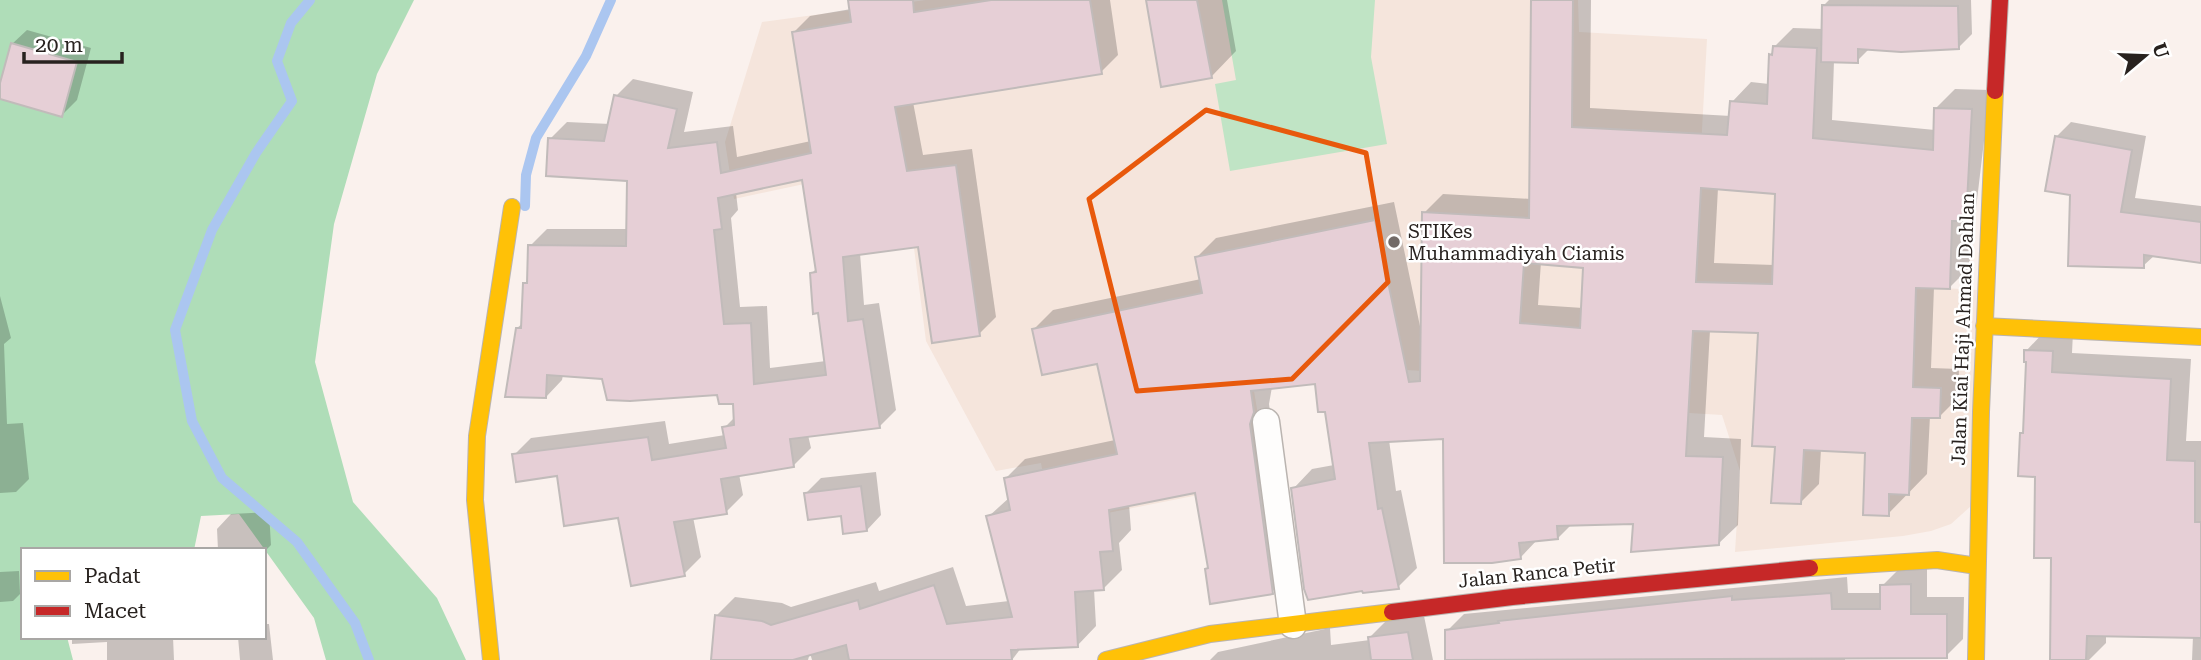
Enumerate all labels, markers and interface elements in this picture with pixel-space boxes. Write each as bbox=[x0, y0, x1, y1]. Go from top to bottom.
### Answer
scale bar bbox=[24, 21, 122, 65]
north arrow bbox=[2110, 21, 2180, 91]
text: 20 m bbox=[35, 33, 83, 57]
text: U bbox=[2147, 40, 2174, 62]
street label: Jalan Kiai Haji Ahmad Dahlan bbox=[1947, 192, 1979, 466]
place label: STIKes Muhammadiyah Ciamis bbox=[1408, 220, 1624, 265]
marker: STIKes Muhammadiyah Ciamis bbox=[1386, 234, 1402, 250]
legend bbox=[21, 548, 266, 639]
street label: Jalan Ranca Petir bbox=[1457, 553, 1617, 593]
text: Padat bbox=[84, 564, 141, 588]
text: Macet bbox=[84, 599, 146, 623]

